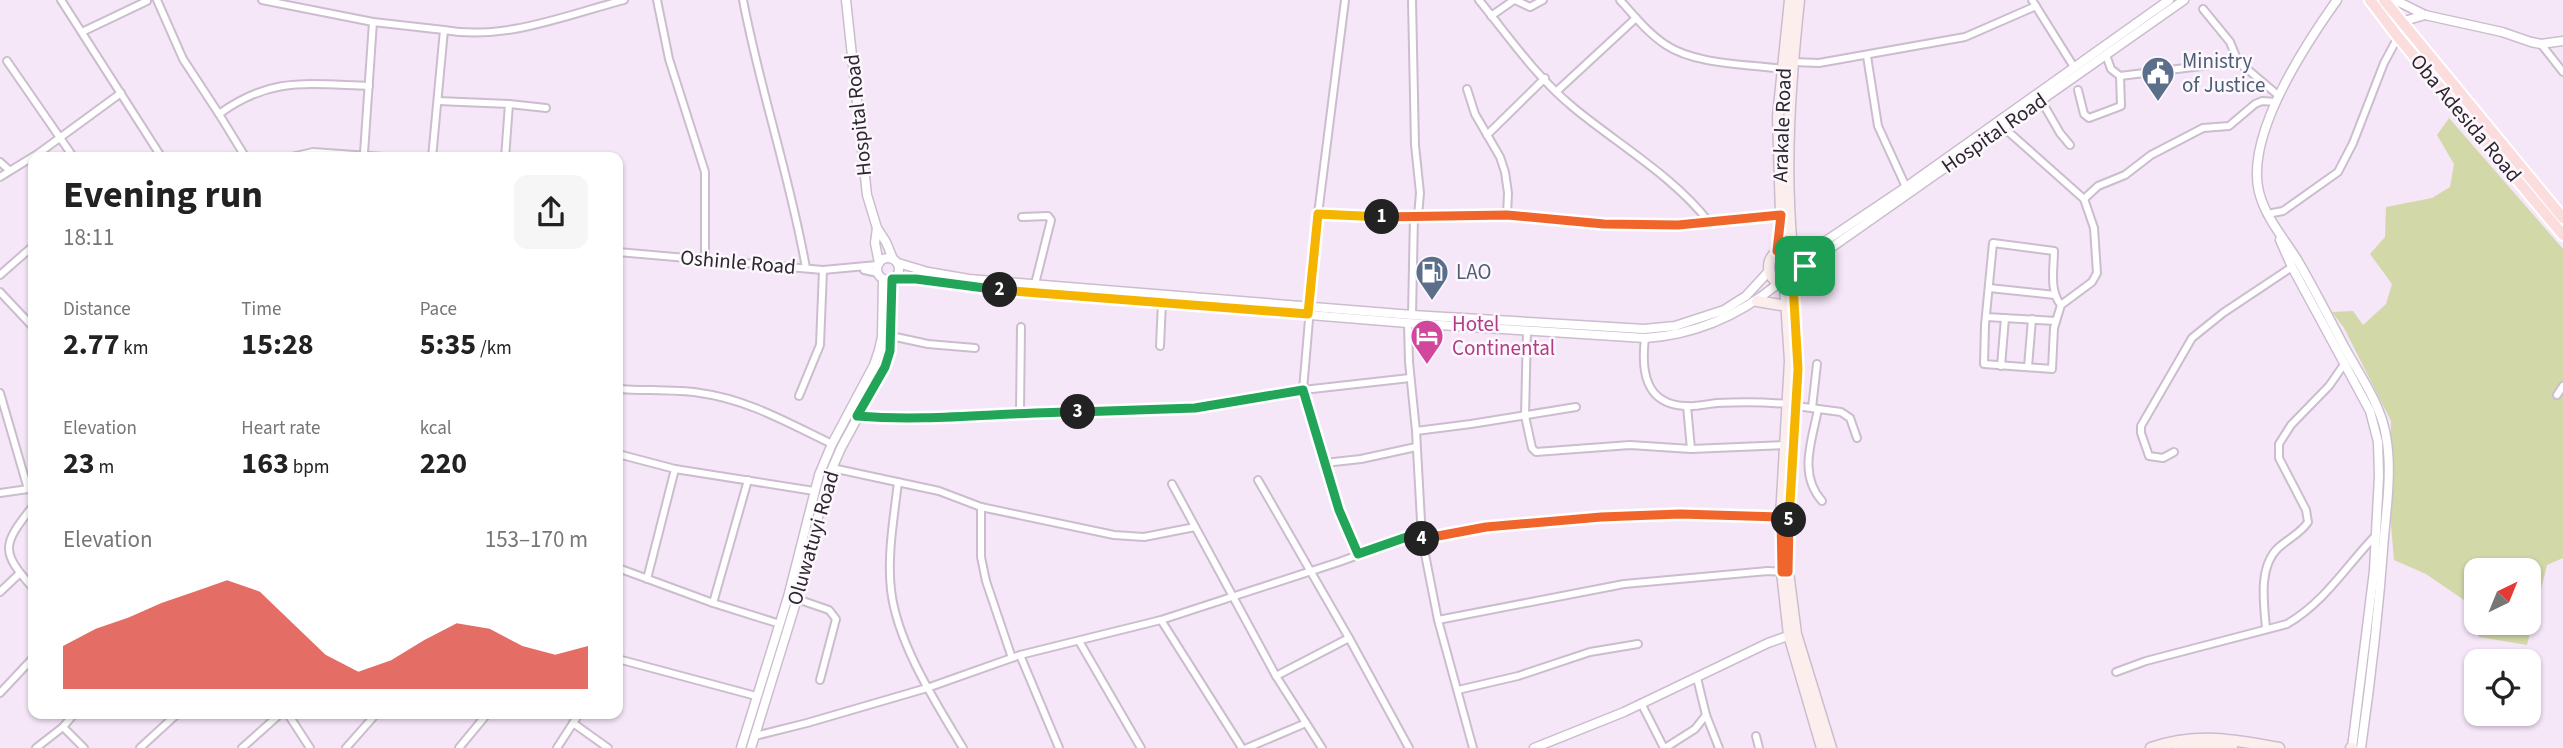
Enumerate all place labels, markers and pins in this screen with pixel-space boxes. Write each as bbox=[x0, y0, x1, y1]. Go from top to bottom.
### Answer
place label: Ministry of Justice bbox=[2182, 46, 2265, 100]
public building icon: Ministry of Justice bbox=[2139, 54, 2177, 103]
pin: 1 bbox=[1364, 200, 1400, 234]
pin bbox=[1775, 236, 1835, 296]
fuel station icon: LAO bbox=[1413, 253, 1451, 302]
place label: LAO bbox=[1456, 257, 1491, 287]
pin: 2 bbox=[982, 272, 1018, 308]
place label: Hotel Continental bbox=[1452, 309, 1555, 363]
hotel icon: Hotel Continental bbox=[1408, 317, 1446, 366]
pin: 3 bbox=[1060, 394, 1096, 430]
pin: 5 bbox=[1772, 503, 1806, 538]
pin: 4 bbox=[1404, 522, 1440, 556]

